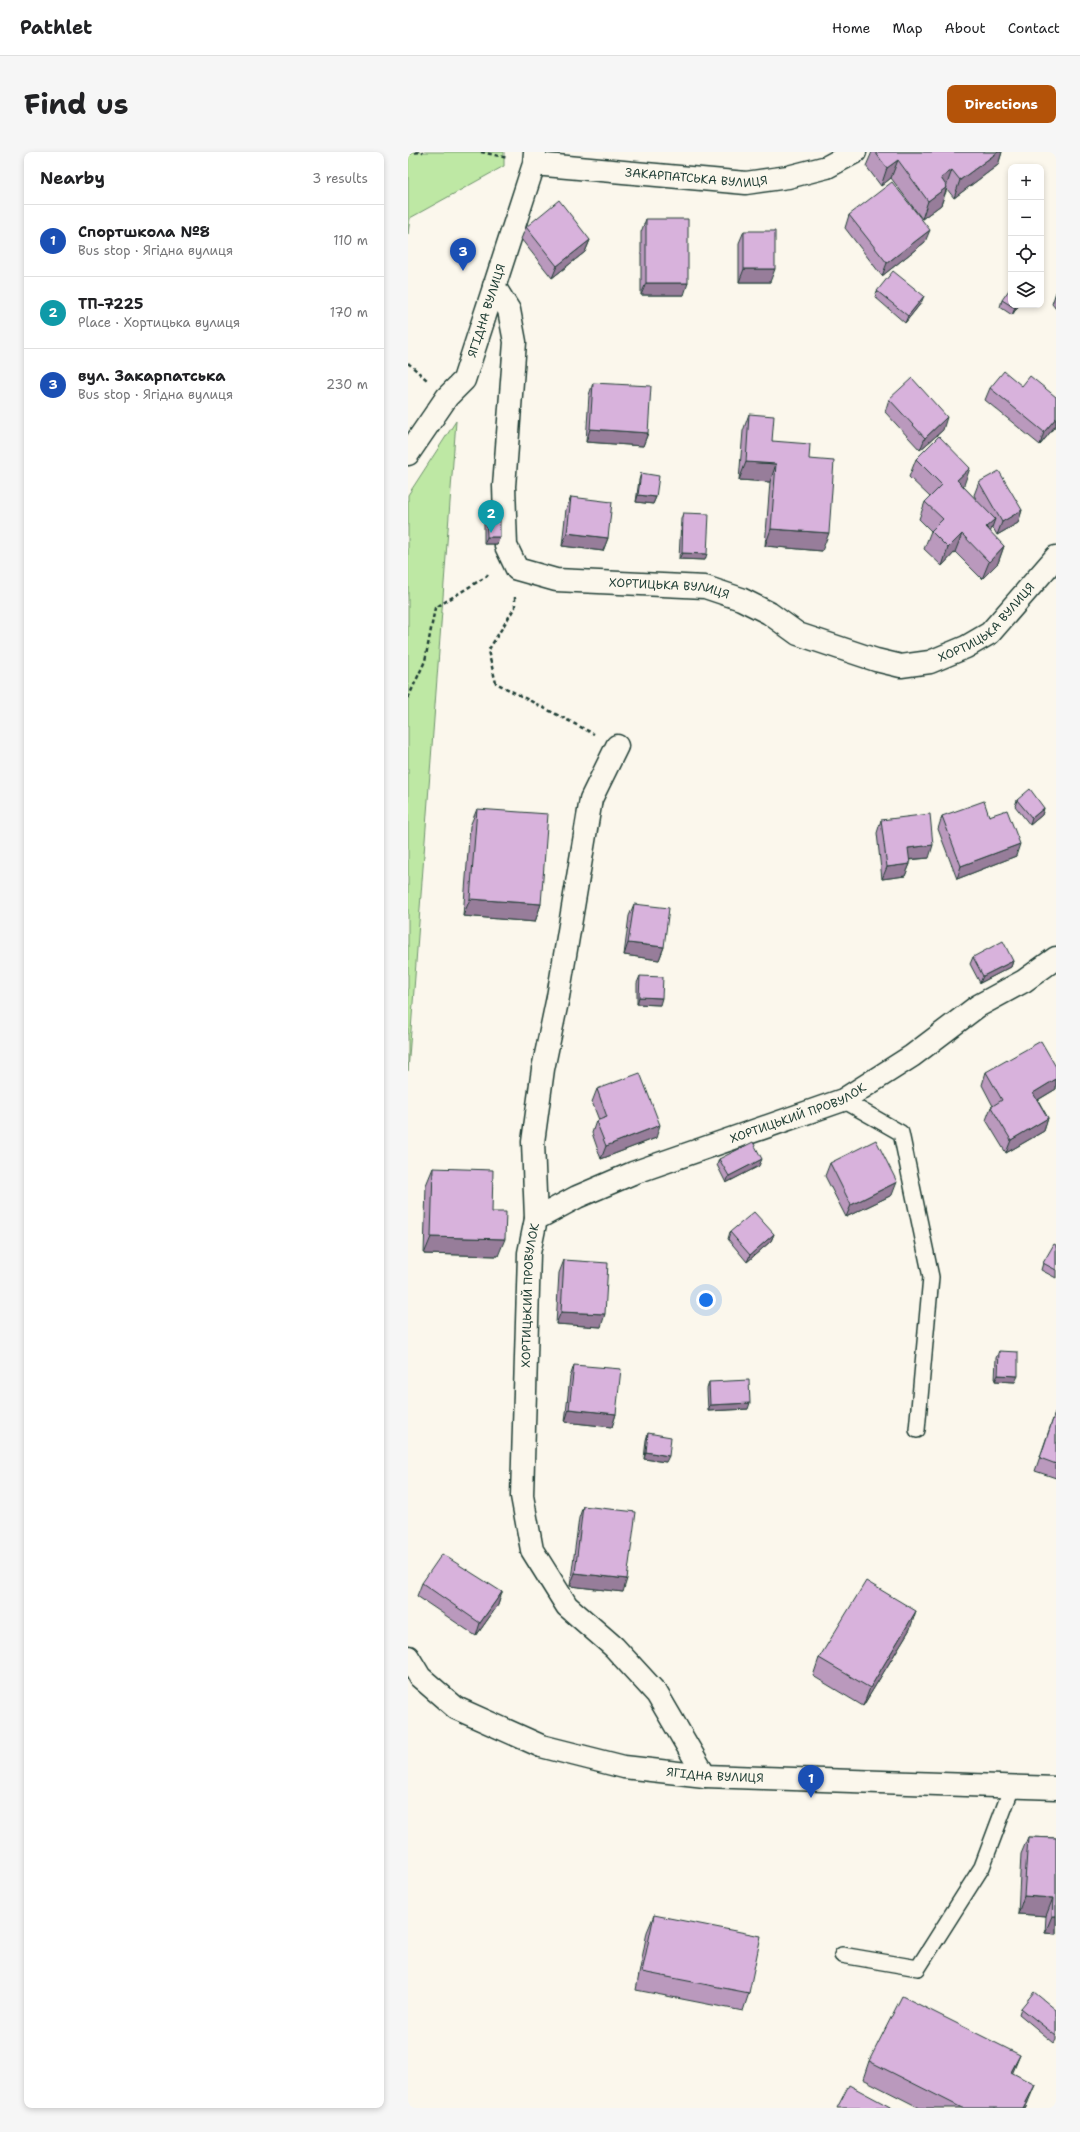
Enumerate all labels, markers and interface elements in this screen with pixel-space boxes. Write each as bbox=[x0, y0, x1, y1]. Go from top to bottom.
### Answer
text: Pathlet bbox=[20, 15, 92, 40]
text: Home bbox=[832, 19, 871, 37]
text: Map bbox=[893, 19, 923, 37]
text: About bbox=[945, 19, 986, 37]
text: Contact bbox=[1008, 19, 1060, 37]
text: Find us bbox=[24, 85, 129, 123]
button: Directions bbox=[947, 85, 1056, 123]
street label: ЗАКАРПАТСЬКА ВУЛИЦЯ bbox=[624, 164, 769, 191]
map controls bbox=[1008, 164, 1044, 308]
button: + bbox=[1008, 164, 1044, 200]
text: Nearby bbox=[40, 167, 105, 189]
text: 3 results bbox=[312, 170, 368, 187]
button: − bbox=[1008, 200, 1044, 236]
text: Спортшкола №8 bbox=[78, 222, 210, 242]
text: 1 bbox=[50, 232, 56, 249]
text: 110 m bbox=[333, 232, 368, 249]
button: locate bbox=[1008, 236, 1044, 272]
pin: 3 bbox=[450, 238, 476, 271]
text: Bus stop · Ягідна вулиця bbox=[78, 242, 233, 259]
street label: ЯГІДНА ВУЛИЦЯ bbox=[464, 262, 509, 360]
button: layers bbox=[1008, 272, 1044, 308]
text: ТП-7225 bbox=[78, 294, 143, 314]
text: 2 bbox=[48, 304, 58, 321]
text: 170 m bbox=[330, 304, 368, 321]
text: Place · Хортицька вулиця bbox=[78, 314, 240, 331]
text: вул. Закарпатська bbox=[78, 366, 226, 386]
text: 3 bbox=[48, 376, 58, 393]
text: 230 m bbox=[326, 376, 368, 393]
text: Bus stop · Ягідна вулиця bbox=[78, 386, 233, 403]
pin: 2 bbox=[478, 500, 504, 533]
street label: ХОРТИЦЬКА ВУЛИЦЯ bbox=[609, 574, 731, 603]
street label: ХОРТИЦЬКА ВУЛИЦЯ bbox=[936, 579, 1038, 666]
street label: ХОРТИЦЬКИЙ ПРОВУЛОК bbox=[728, 1079, 869, 1147]
street label: ХОРТИЦЬКИЙ ПРОВУЛОК bbox=[518, 1221, 543, 1368]
your location bbox=[696, 1290, 716, 1310]
street label: ЯГІДНА ВУЛИЦЯ bbox=[666, 1764, 764, 1786]
pin: 1 bbox=[798, 1765, 824, 1798]

